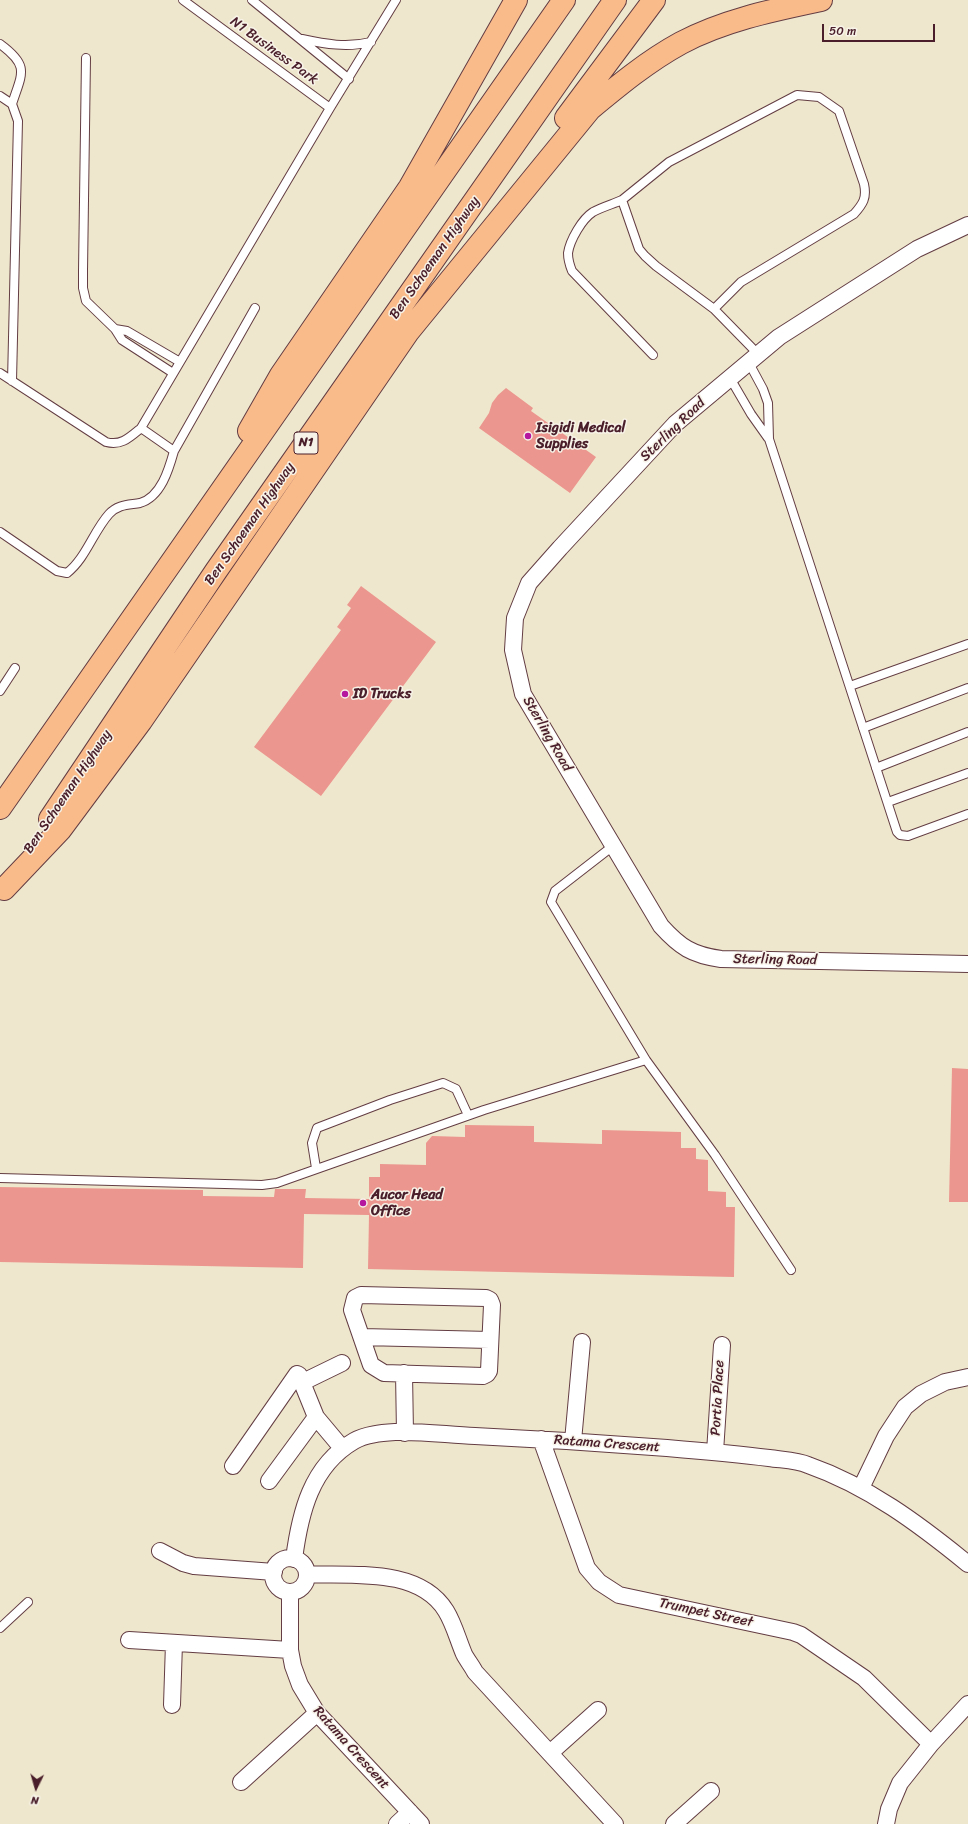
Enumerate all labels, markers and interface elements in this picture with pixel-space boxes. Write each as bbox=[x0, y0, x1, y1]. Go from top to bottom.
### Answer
street label: N1 Business Park bbox=[227, 13, 321, 89]
scale bar bbox=[824, 16, 937, 42]
text: 50 m bbox=[829, 20, 856, 42]
street label: Ben Schoeman Highway bbox=[386, 193, 484, 323]
street label: Sterling Road bbox=[637, 395, 709, 465]
place label: Isigidi Medical Supplies bbox=[536, 420, 626, 452]
marker: Isigidi Medical Supplies bbox=[523, 431, 533, 441]
road number: N1 bbox=[294, 432, 318, 454]
street label: Ben Schoeman Highway bbox=[201, 459, 299, 589]
place label: ID Trucks bbox=[353, 686, 411, 702]
marker: ID Trucks bbox=[340, 689, 350, 699]
street label: Sterling Road bbox=[519, 693, 575, 775]
street label: Ben Schoeman Highway bbox=[20, 727, 116, 857]
street label: Sterling Road bbox=[733, 951, 817, 969]
place label: Aucor Head Office bbox=[371, 1187, 443, 1220]
marker: Aucor Head Office bbox=[358, 1198, 368, 1208]
street label: Portia Place bbox=[708, 1360, 728, 1436]
street label: Ratama Crescent bbox=[554, 1432, 660, 1456]
street label: Trumpet Street bbox=[658, 1595, 754, 1631]
street label: Ratama Crescent bbox=[309, 1703, 393, 1793]
north arrow bbox=[16, 1768, 56, 1808]
text: N bbox=[30, 1791, 40, 1810]

